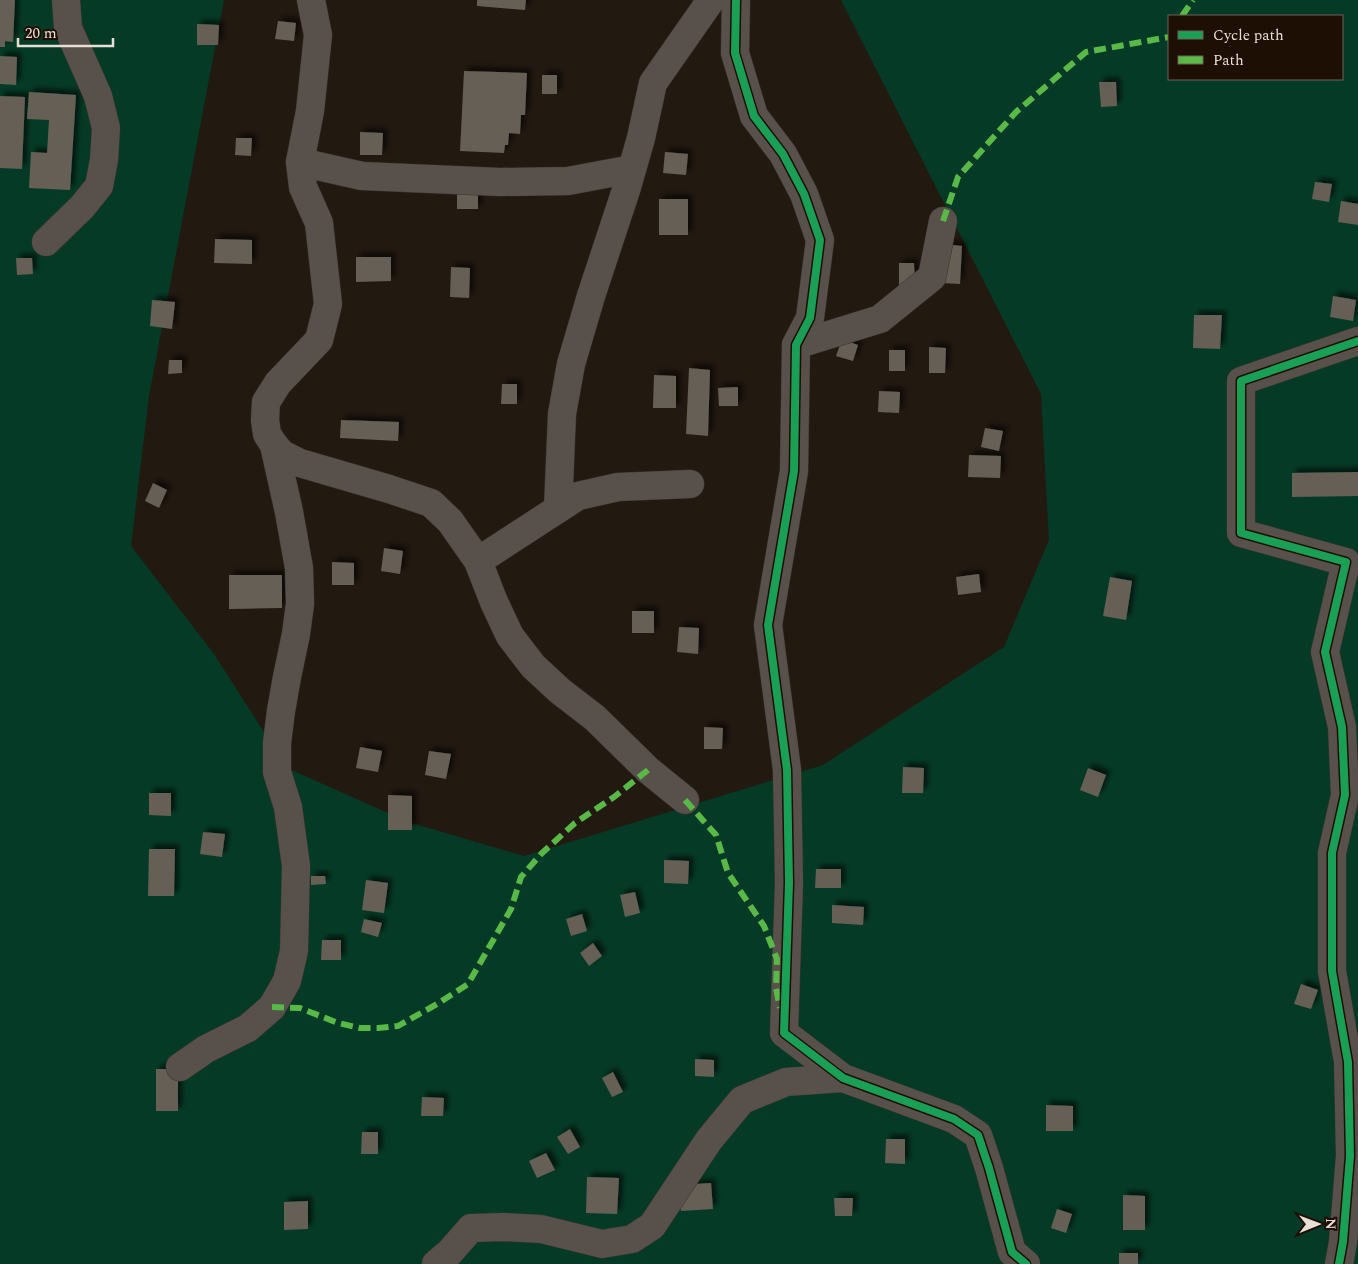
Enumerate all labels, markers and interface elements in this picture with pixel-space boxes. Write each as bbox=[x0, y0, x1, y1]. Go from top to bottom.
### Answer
scale bar bbox=[18, 15, 112, 47]
legend bbox=[1168, 15, 1343, 80]
text: 20 m bbox=[25, 22, 57, 45]
text: Cycle path bbox=[1213, 24, 1284, 47]
text: Path bbox=[1213, 49, 1244, 72]
north arrow bbox=[1293, 1199, 1343, 1249]
text: N bbox=[1320, 1218, 1341, 1230]

